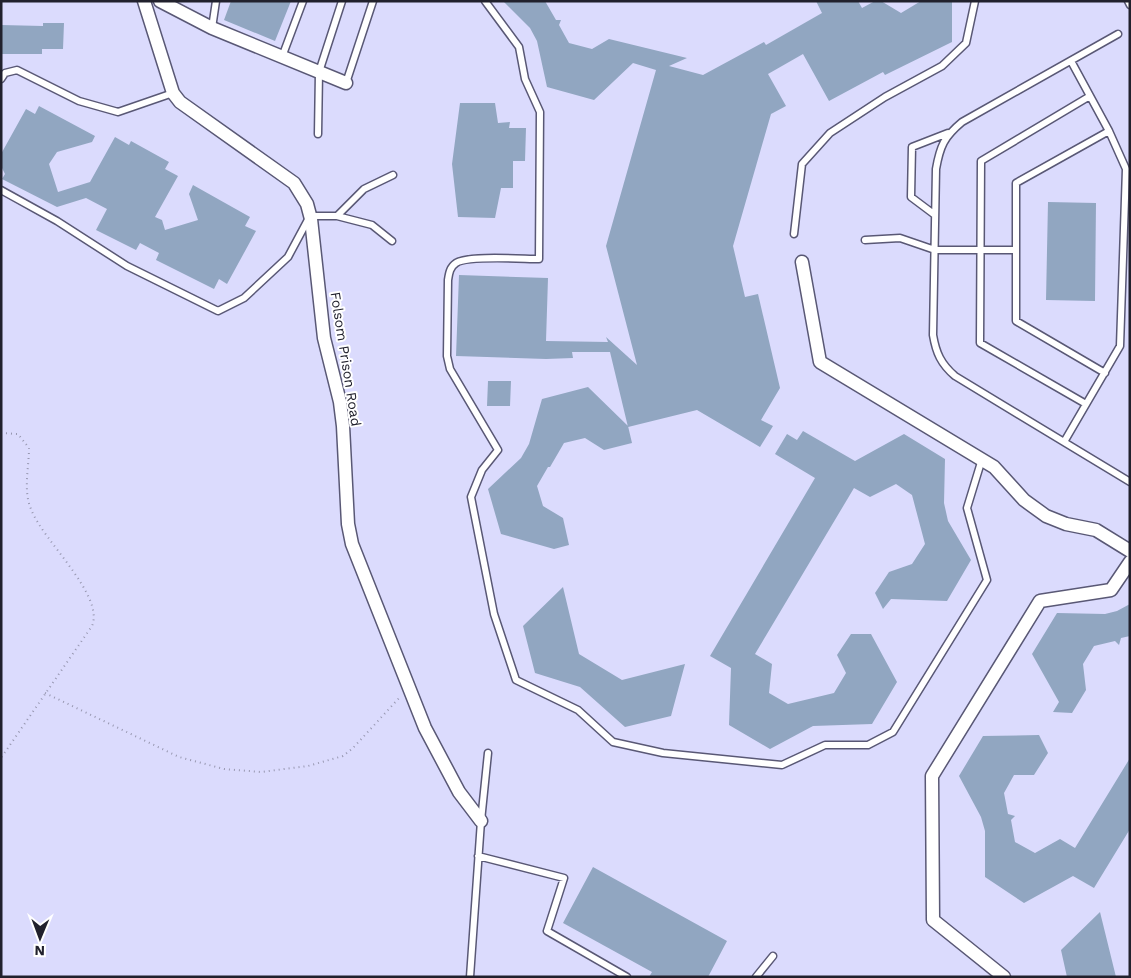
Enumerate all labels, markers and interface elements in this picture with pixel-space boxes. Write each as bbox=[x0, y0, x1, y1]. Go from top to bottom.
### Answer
street label: Folsom Prison Road bbox=[327, 291, 365, 427]
north arrow bbox=[15, 913, 65, 963]
text: N bbox=[34, 943, 45, 959]

